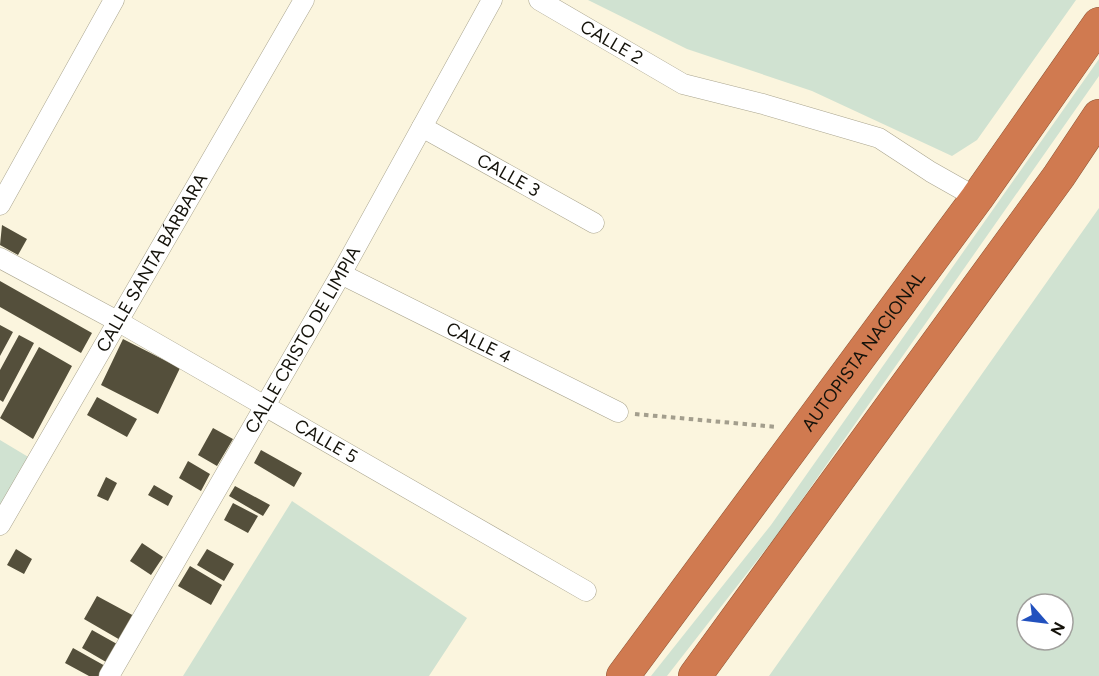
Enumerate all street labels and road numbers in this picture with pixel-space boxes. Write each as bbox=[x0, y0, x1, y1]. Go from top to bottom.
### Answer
street label: CALLE 2 bbox=[576, 15, 647, 69]
street label: CALLE 3 bbox=[473, 149, 544, 202]
street label: CALLE SANTA BÁRBARA bbox=[92, 170, 212, 356]
street label: CALLE CRISTO DE LIMPIA bbox=[240, 242, 365, 437]
street label: AUTOPISTA NACIONAL bbox=[797, 267, 930, 436]
street label: CALLE 4 bbox=[443, 317, 515, 368]
street label: CALLE 5 bbox=[290, 414, 362, 468]

